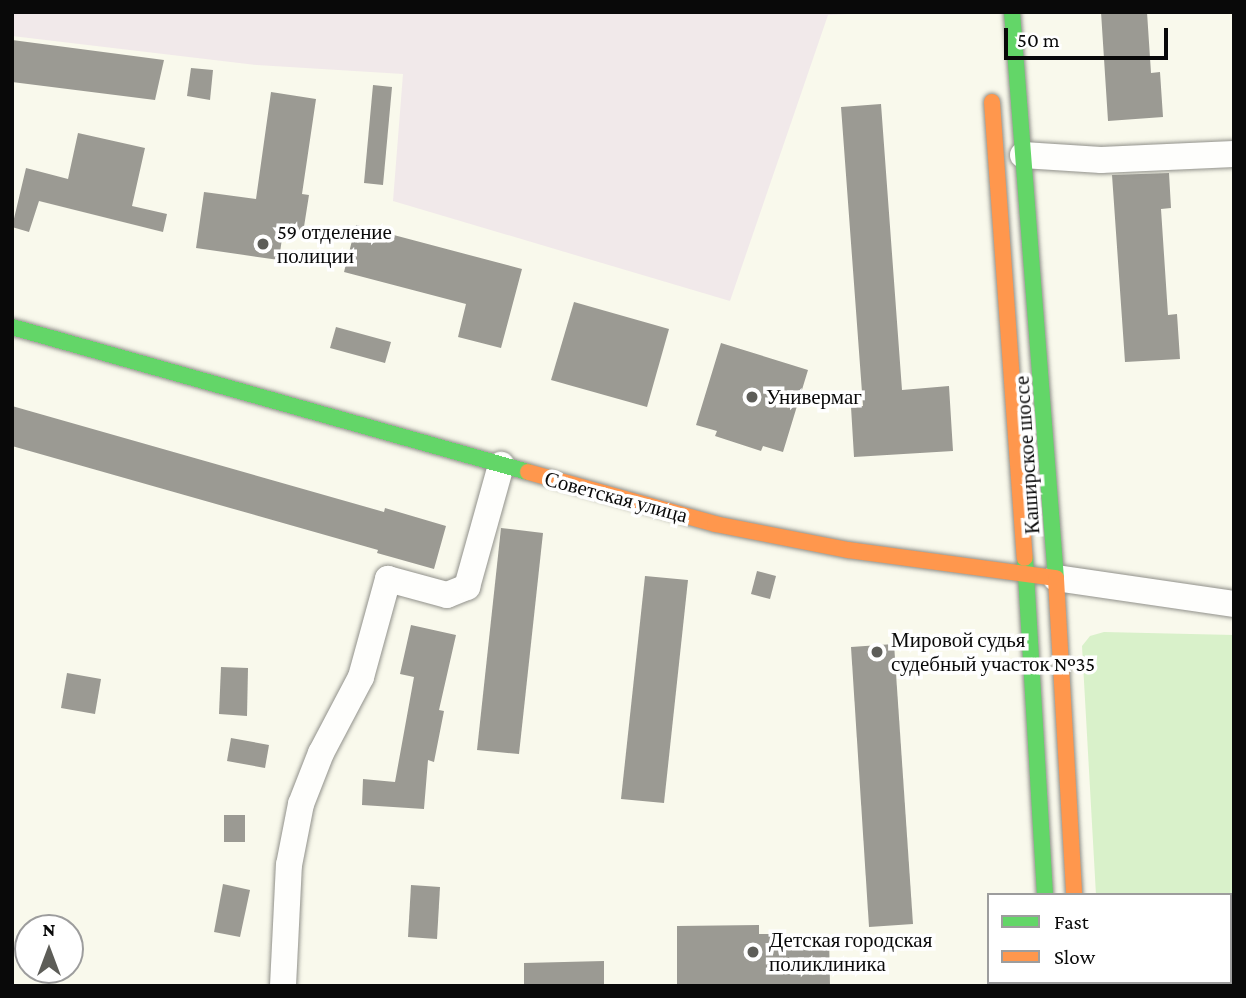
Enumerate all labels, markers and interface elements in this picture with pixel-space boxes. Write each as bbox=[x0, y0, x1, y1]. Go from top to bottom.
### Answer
scale bar bbox=[1008, 14, 1172, 58]
text: 50 m bbox=[1017, 28, 1060, 52]
place label: 59 отделение полиции bbox=[277, 219, 392, 269]
marker: 59 отделение полиции bbox=[255, 236, 271, 252]
street label: Каширское шоссе bbox=[1009, 375, 1045, 535]
place label: Универмаг bbox=[766, 384, 862, 410]
marker: Универмаг bbox=[744, 389, 760, 405]
street label: Советская улица bbox=[542, 466, 690, 528]
place label: Мировой судья судебный участок №35 bbox=[891, 627, 1095, 677]
marker: Мировой судья судебный участок №35 bbox=[869, 644, 885, 660]
legend bbox=[987, 893, 1232, 984]
text: Fast bbox=[1054, 910, 1089, 934]
north arrow bbox=[14, 914, 84, 984]
text: N bbox=[43, 919, 55, 940]
place label: Детская городская поликлиника bbox=[769, 927, 932, 977]
marker: Детская городская поликлиника bbox=[743, 942, 763, 962]
text: Slow bbox=[1054, 945, 1095, 969]

